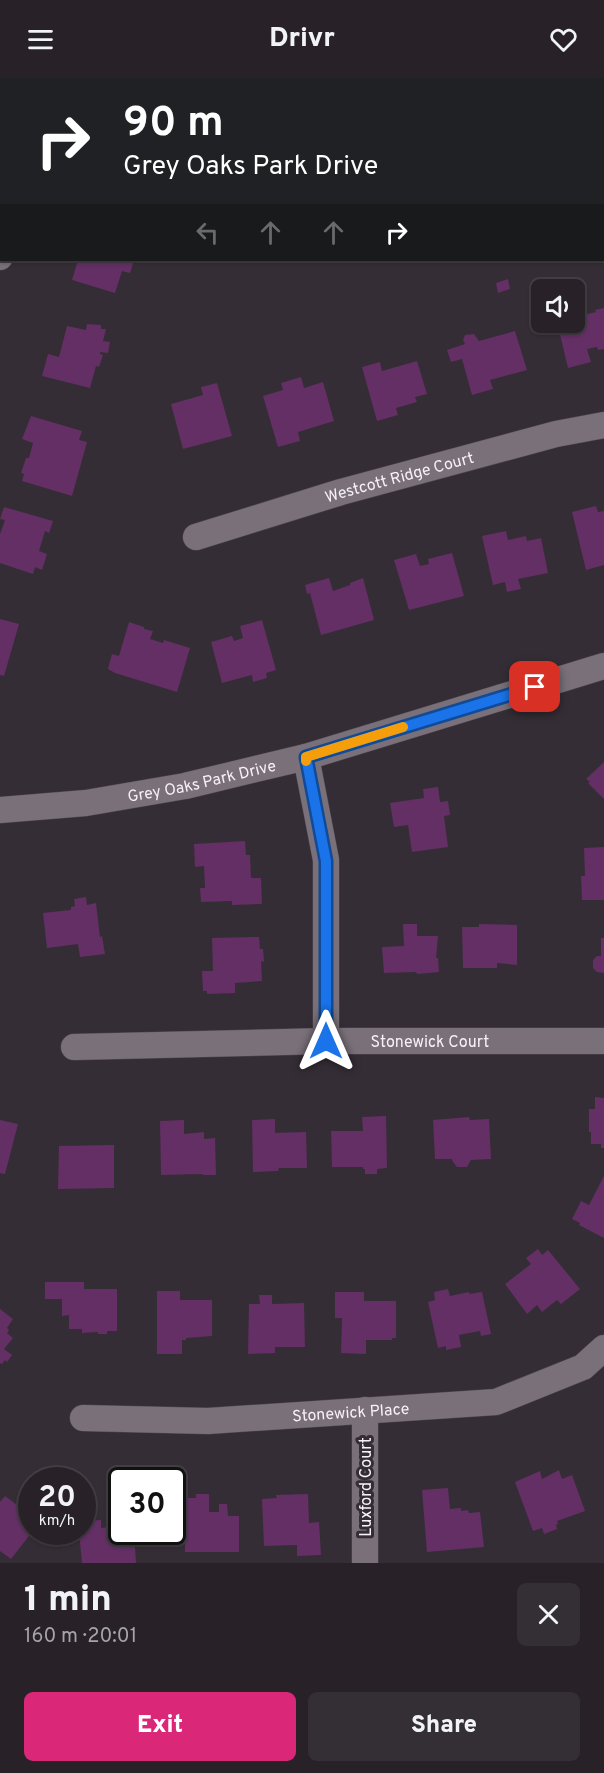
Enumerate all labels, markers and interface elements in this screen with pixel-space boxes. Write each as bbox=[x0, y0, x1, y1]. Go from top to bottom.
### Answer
text: Drivr bbox=[269, 22, 335, 56]
icon: menu bbox=[24, 23, 57, 56]
icon: heart bbox=[547, 23, 580, 56]
text: 90 m bbox=[123, 98, 224, 151]
icon: right bbox=[24, 102, 102, 180]
text: Grey Oaks Park Drive bbox=[123, 150, 378, 184]
icon: left bbox=[191, 216, 224, 249]
icon: ahead bbox=[254, 216, 287, 249]
icon: ahead bbox=[317, 216, 350, 249]
icon: right bbox=[380, 216, 413, 249]
map controls bbox=[531, 279, 585, 333]
button: sound bbox=[531, 279, 585, 333]
street label: Westcott Ridge Court bbox=[323, 449, 476, 508]
pin bbox=[509, 661, 560, 712]
icon: arrive bbox=[518, 670, 551, 703]
street label: Grey Oaks Park Drive bbox=[126, 757, 278, 808]
position arrow bbox=[294, 1009, 358, 1073]
street label: Stonewick Court bbox=[371, 1033, 489, 1053]
street label: Stonewick Place bbox=[292, 1400, 410, 1427]
street label: Luxford Court bbox=[357, 1437, 377, 1537]
speed limit sign: 30 bbox=[108, 1467, 186, 1545]
text: 20 bbox=[38, 1480, 76, 1517]
text: km/h bbox=[39, 1512, 75, 1531]
text: 1 min bbox=[24, 1578, 112, 1624]
button: close bbox=[517, 1583, 580, 1646]
text: 160 m · 20:01 bbox=[24, 1624, 137, 1650]
button: Exit bbox=[24, 1692, 296, 1761]
button: Share bbox=[308, 1692, 580, 1761]

